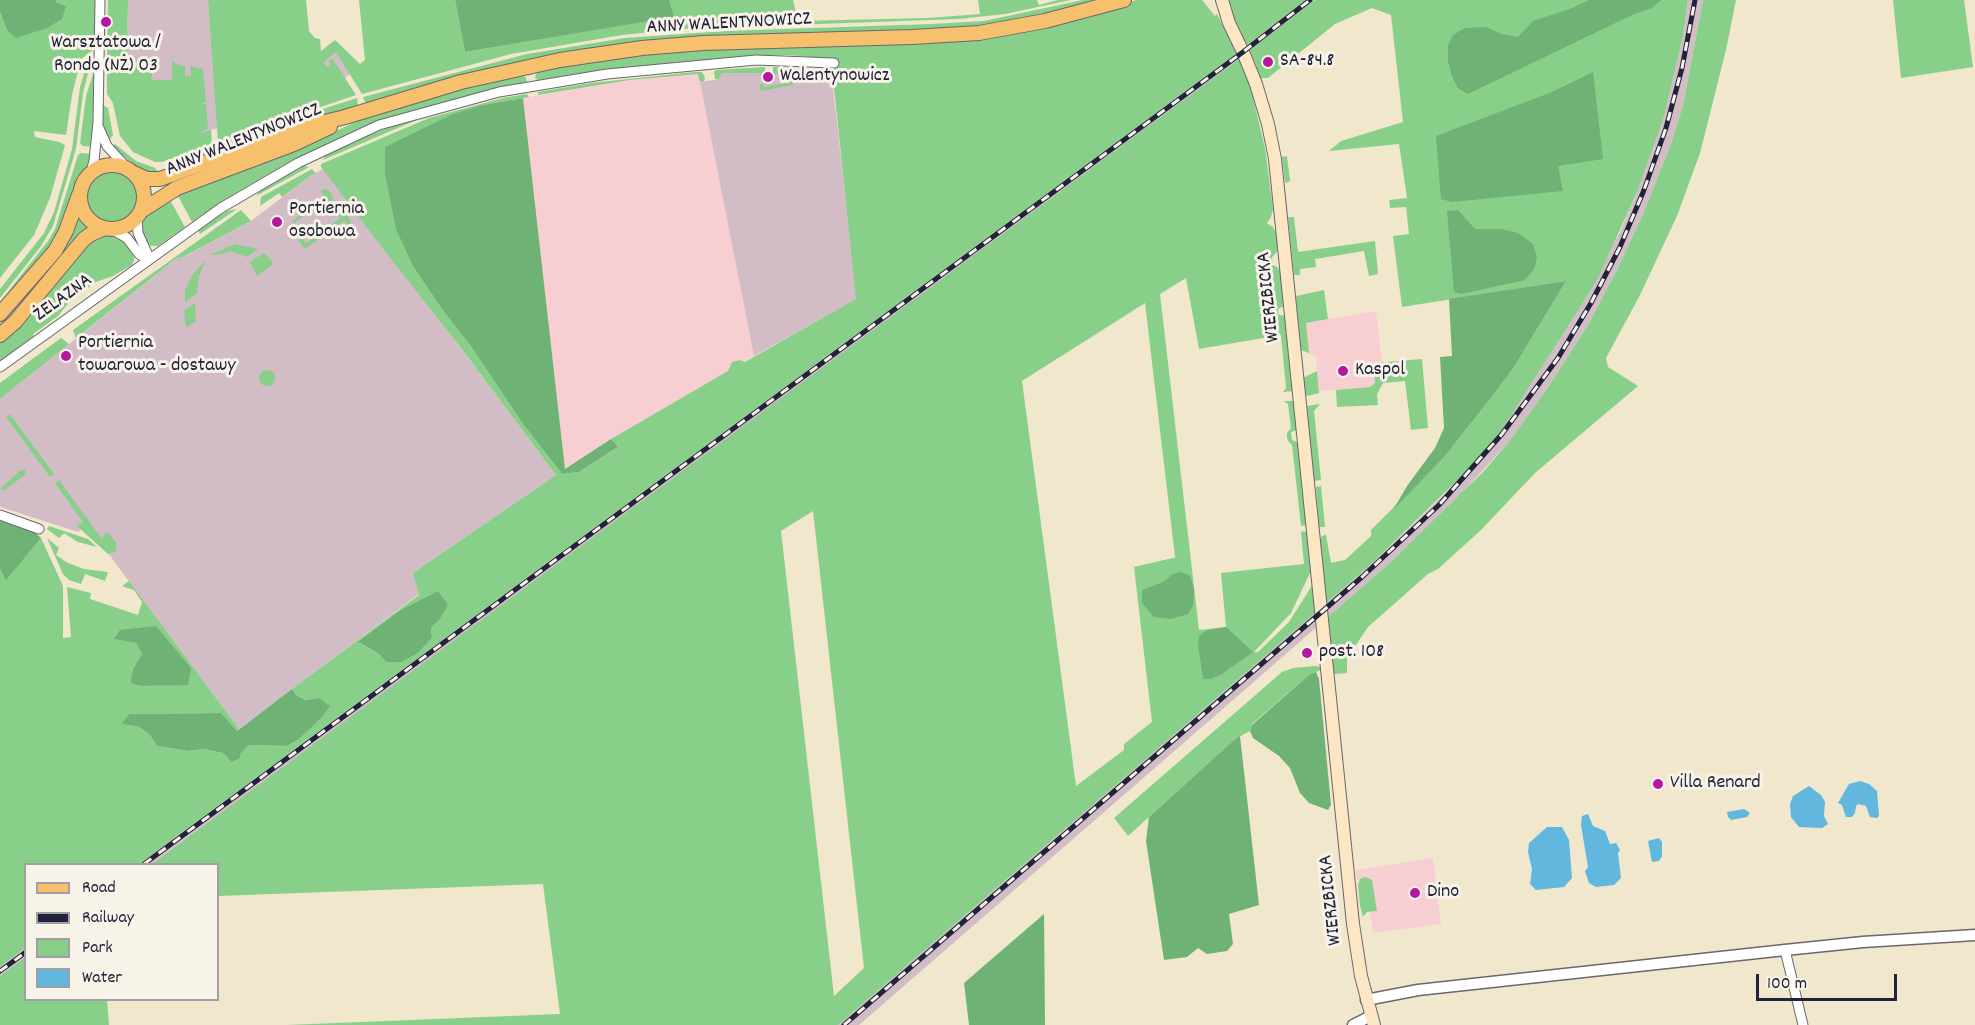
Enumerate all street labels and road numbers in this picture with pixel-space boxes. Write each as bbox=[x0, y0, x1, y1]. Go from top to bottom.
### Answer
street label: ANNY WALENTYNOWICZ bbox=[646, 9, 812, 41]
street label: ANNY WALENTYNOWICZ bbox=[163, 99, 325, 183]
street label: WIERZBICKA bbox=[1253, 250, 1287, 344]
street label: ŻELAZNA bbox=[30, 270, 98, 328]
street label: WIERZBICKA bbox=[1315, 853, 1349, 947]

